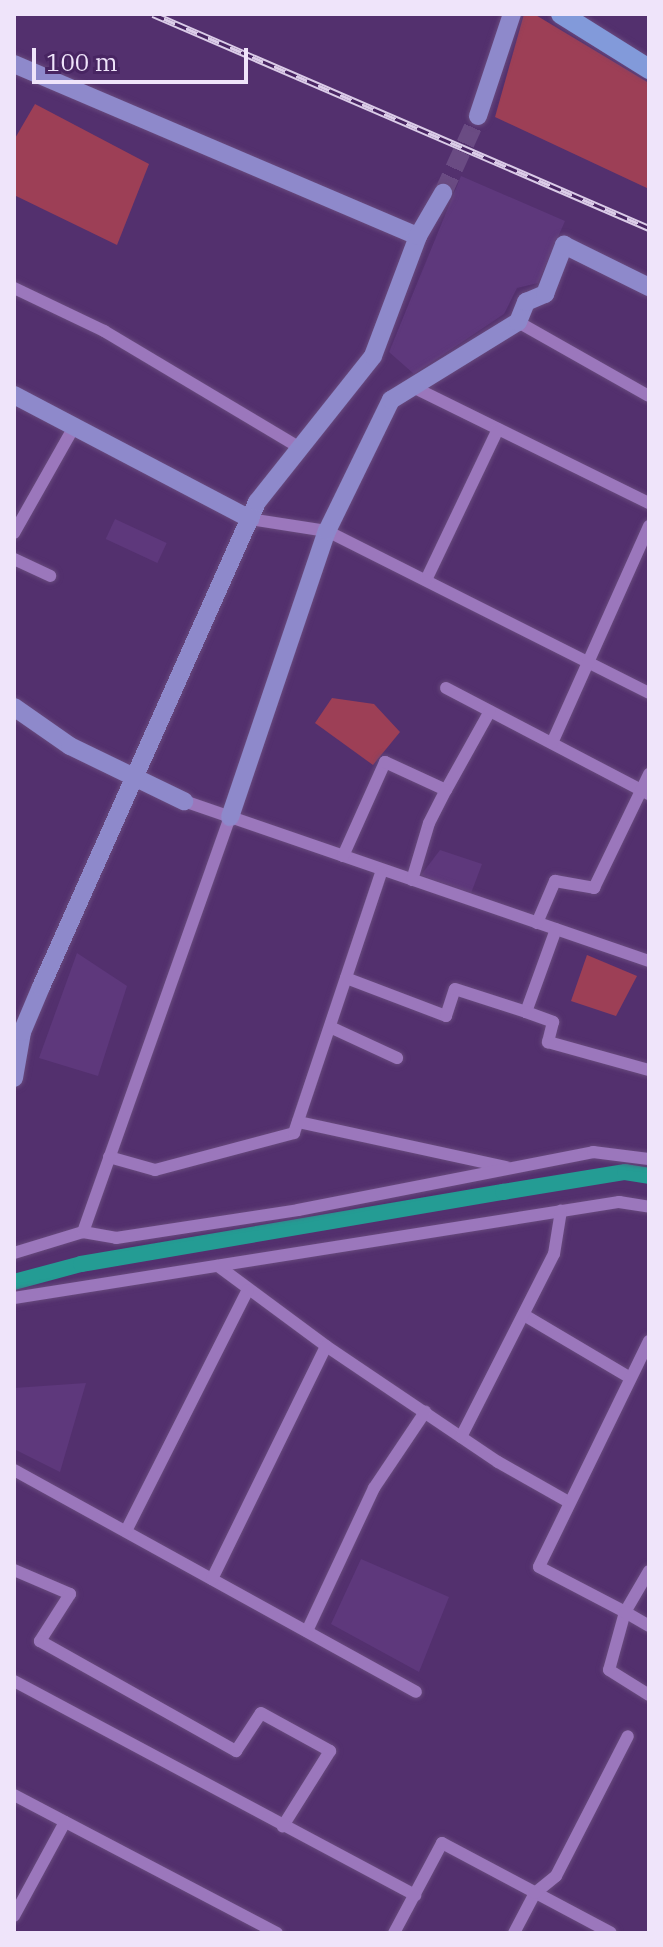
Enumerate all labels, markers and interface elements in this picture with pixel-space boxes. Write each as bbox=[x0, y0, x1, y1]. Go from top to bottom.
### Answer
scale bar bbox=[36, 32, 252, 82]
text: 100 m bbox=[46, 46, 118, 78]

